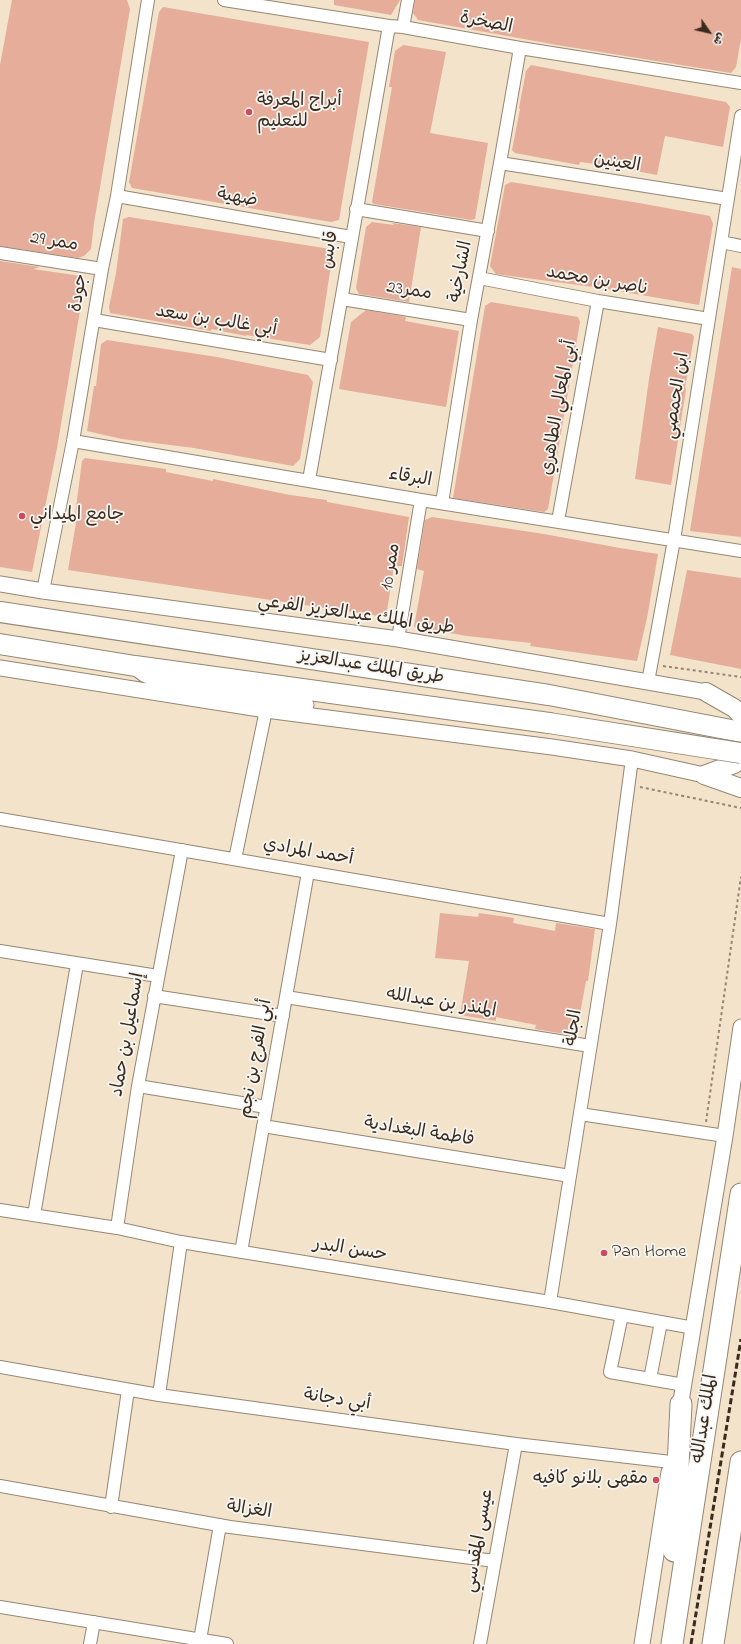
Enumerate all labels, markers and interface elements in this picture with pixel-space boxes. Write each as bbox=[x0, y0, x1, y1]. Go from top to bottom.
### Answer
street label: الصخرة bbox=[458, 8, 514, 40]
north arrow bbox=[689, 12, 729, 52]
text: ش bbox=[709, 29, 729, 48]
place label: أبراج المعرفة للتعليم bbox=[257, 91, 342, 134]
marker: أبراج المعرفة للتعليم bbox=[244, 107, 254, 117]
street label: العينين bbox=[592, 150, 642, 178]
street label: ضهية bbox=[215, 185, 259, 213]
street label: ممر 29 bbox=[29, 229, 79, 257]
street label: قابس bbox=[317, 229, 345, 271]
street label: الشارخية bbox=[445, 239, 479, 305]
street label: ناصر بن محمد bbox=[544, 262, 650, 302]
street label: جودة bbox=[66, 272, 94, 314]
street label: ممر23 bbox=[385, 278, 433, 306]
street label: أبي غالب بن سعد bbox=[154, 302, 278, 342]
street label: أبي المعالي الطاهري bbox=[537, 339, 583, 477]
street label: ابن الحمصي bbox=[661, 351, 695, 441]
street label: البرقاء bbox=[387, 465, 433, 493]
place label: جامع الميداني bbox=[30, 505, 124, 527]
marker: جامع الميداني bbox=[17, 511, 27, 521]
street label: ممر 10 bbox=[378, 542, 406, 592]
street label: طريق الملك عبدالعزيز الفرعي bbox=[256, 592, 456, 640]
street label: طريق الملك عبدالعزيز bbox=[296, 646, 446, 690]
street label: أحمد المرادي bbox=[261, 834, 355, 872]
street label: إسماعيل بن حماد bbox=[107, 971, 151, 1099]
street label: المنذر بن عبدالله bbox=[385, 985, 497, 1023]
street label: أبي الفرج بن نجم bbox=[236, 998, 278, 1120]
street label: الجلة bbox=[561, 1008, 589, 1048]
street label: فاطمة البغدادية bbox=[362, 1114, 476, 1152]
street label: حسن البدر bbox=[312, 1235, 388, 1267]
place label: Pan Home bbox=[612, 1242, 686, 1264]
marker: Pan Home bbox=[599, 1248, 609, 1258]
street label: الملك عبدالله bbox=[688, 1373, 724, 1465]
street label: أبي دجانة bbox=[302, 1386, 372, 1416]
place label: مقهى بلانو كافيه bbox=[533, 1469, 648, 1491]
marker: مقهى بلانو كافيه bbox=[651, 1475, 661, 1485]
street label: عيسى المقدسي bbox=[460, 1488, 500, 1594]
street label: الغزالة bbox=[225, 1497, 273, 1525]

